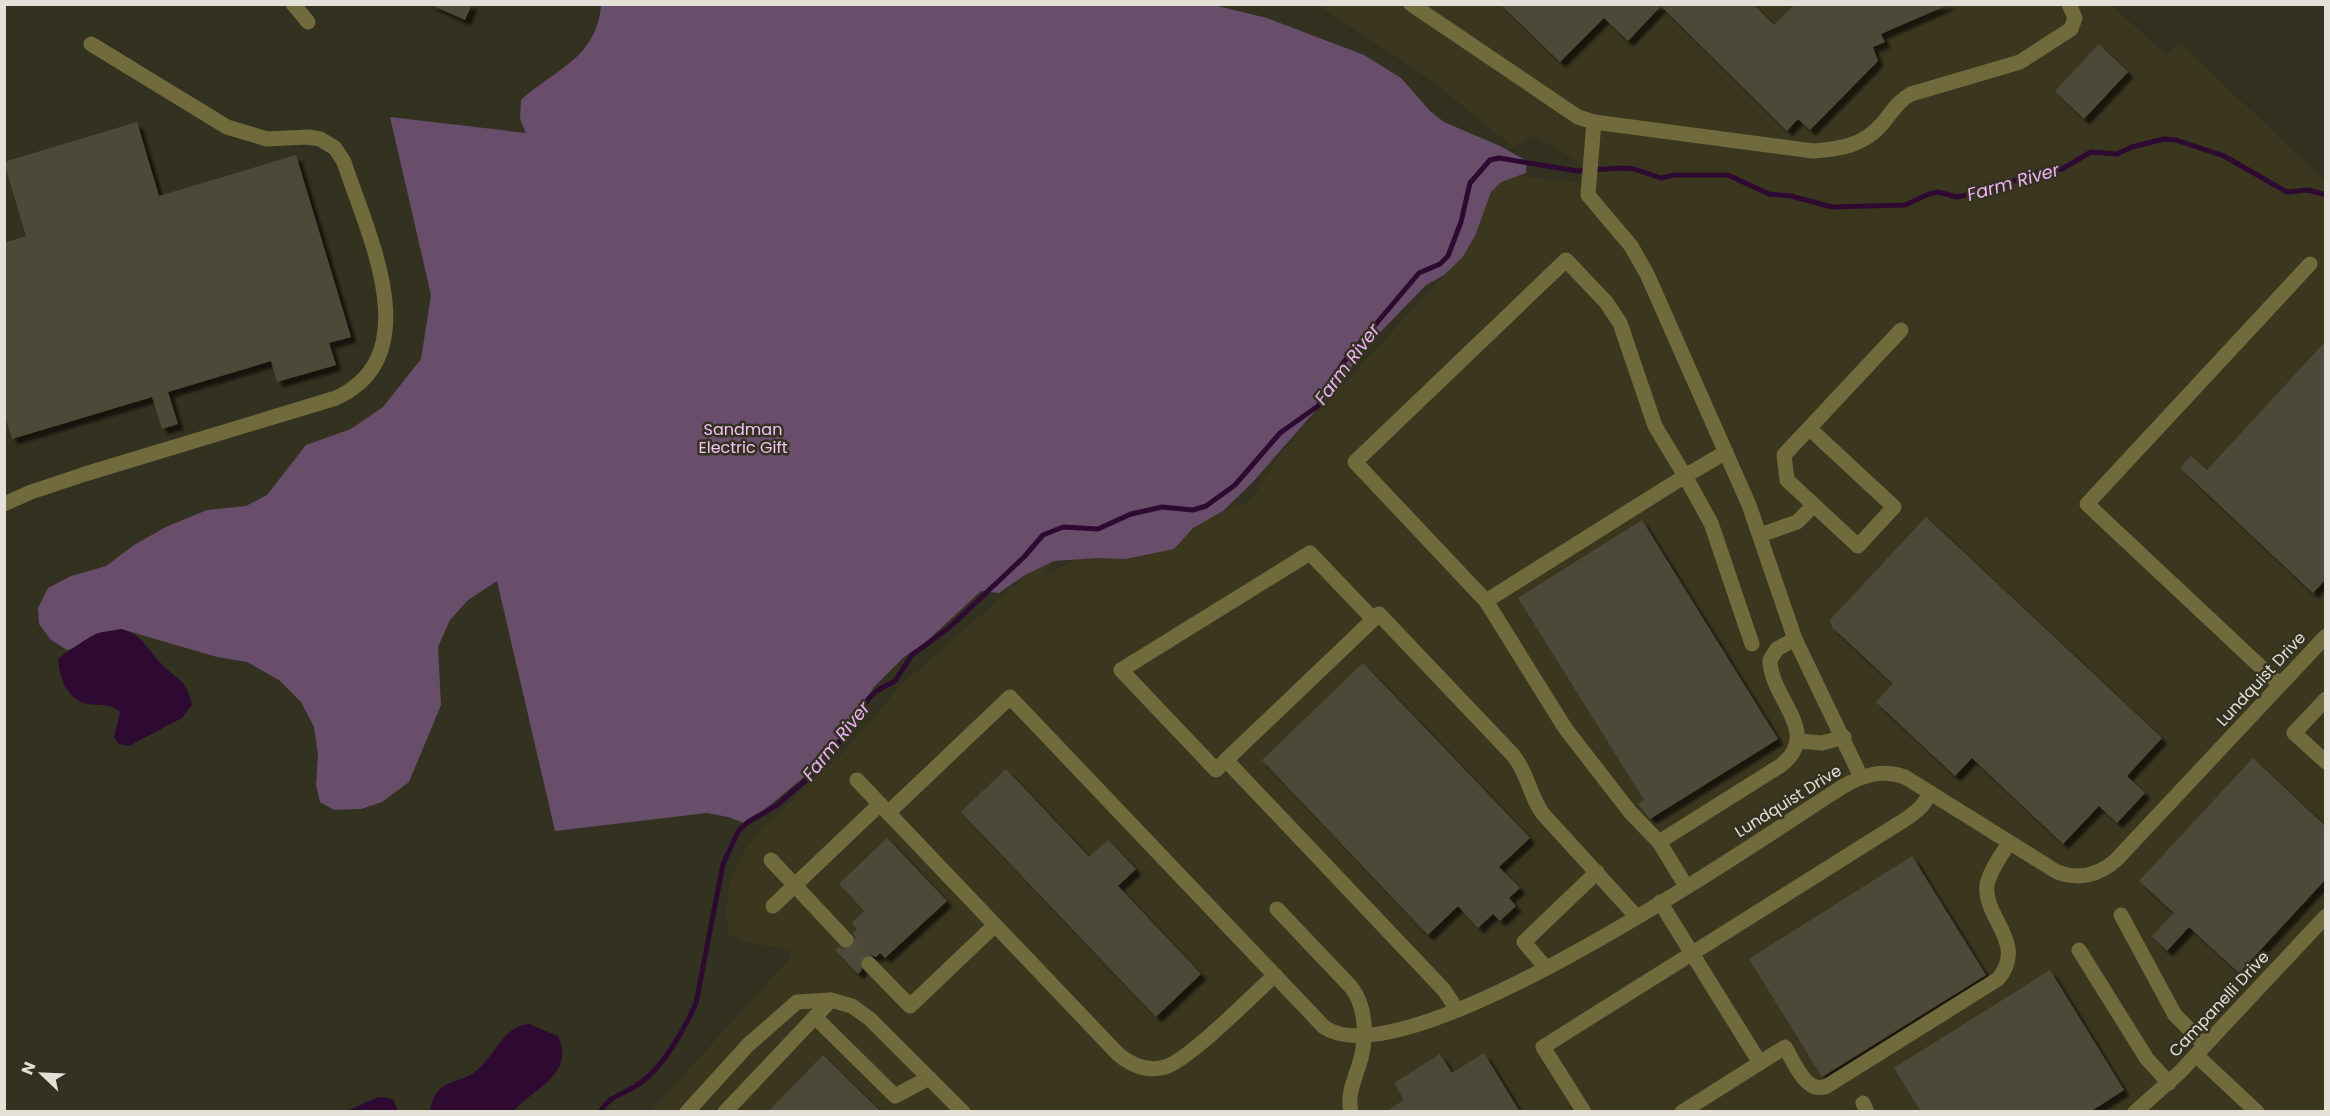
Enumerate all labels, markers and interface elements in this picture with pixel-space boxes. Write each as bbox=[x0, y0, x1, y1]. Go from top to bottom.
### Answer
water label: Farm River bbox=[1964, 157, 2063, 207]
water label: Farm River bbox=[1308, 317, 1386, 410]
park label: Sandman Electric Gift bbox=[699, 418, 788, 459]
street label: Lundquist Drive bbox=[2211, 627, 2311, 731]
water label: Farm River bbox=[796, 695, 876, 786]
street label: Lundquist Drive bbox=[1730, 759, 1846, 843]
street label: Campanelli Drive bbox=[2164, 946, 2274, 1062]
north arrow bbox=[12, 1044, 72, 1104]
text: N bbox=[16, 1058, 42, 1078]

